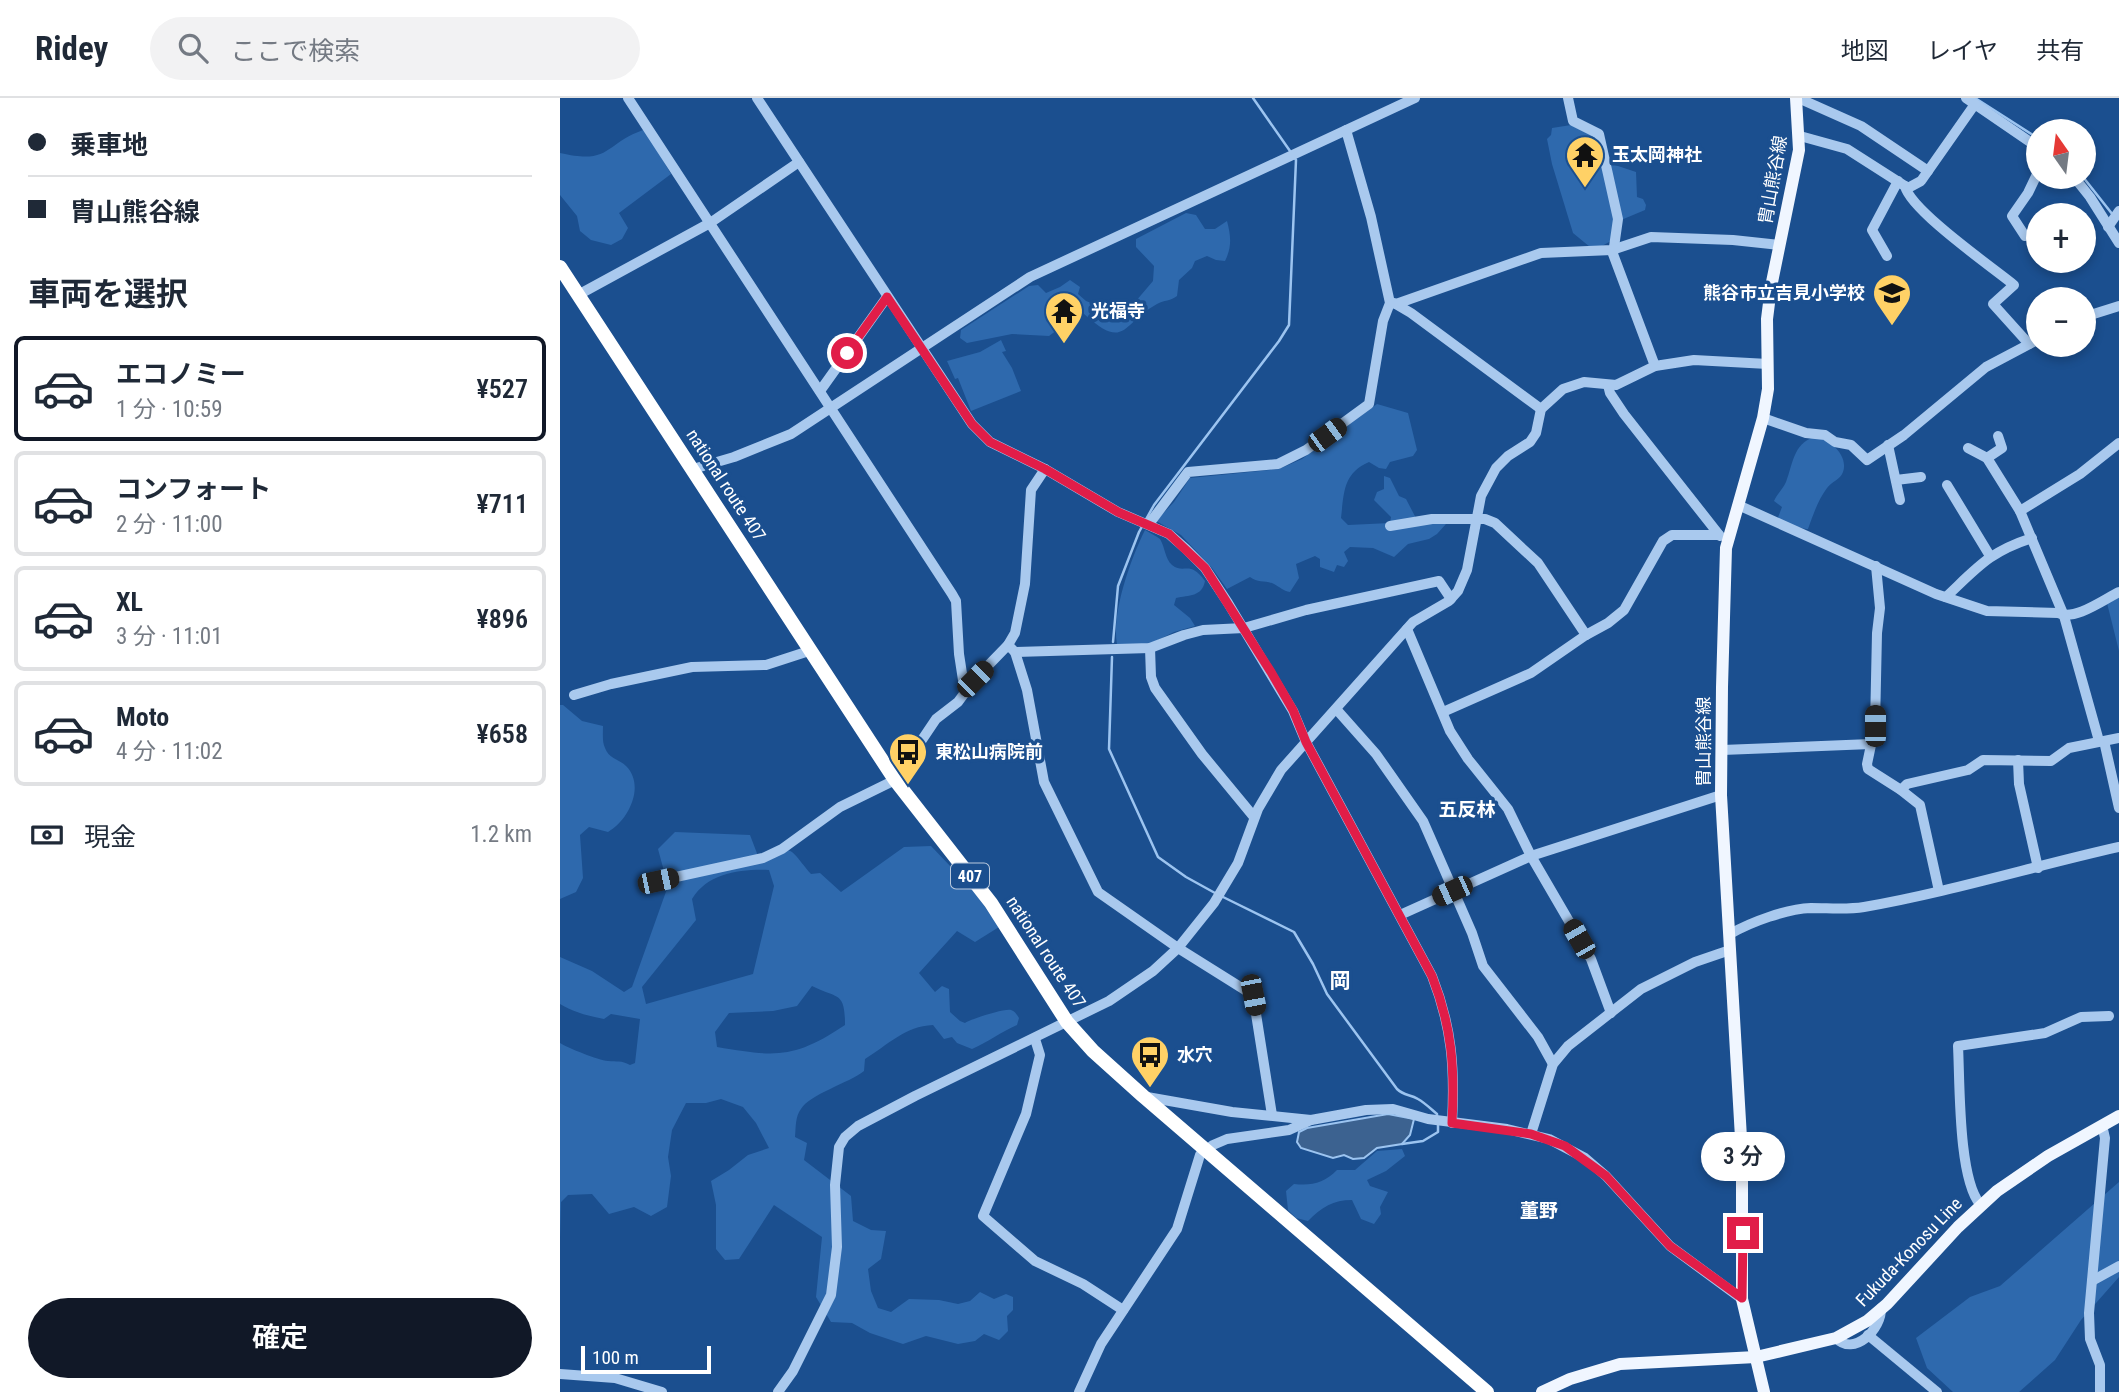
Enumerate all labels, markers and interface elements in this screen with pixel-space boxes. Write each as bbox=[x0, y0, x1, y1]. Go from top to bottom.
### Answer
search box bbox=[150, 17, 640, 80]
text: Ridey bbox=[35, 29, 108, 68]
icon: search bbox=[174, 29, 212, 67]
text: ここで検索 bbox=[230, 36, 360, 66]
text: 地図 bbox=[1841, 37, 1889, 65]
text: レイヤ bbox=[1927, 37, 1998, 65]
text: 共有 bbox=[2036, 37, 2084, 65]
north arrow bbox=[2026, 119, 2096, 189]
map controls bbox=[2026, 119, 2096, 357]
text: 乗車地 bbox=[70, 130, 148, 160]
temple icon: 玉太岡神社 bbox=[1564, 134, 1606, 189]
street label: 胄山熊谷線 bbox=[1754, 134, 1791, 226]
place label: 玉太岡神社 bbox=[1612, 144, 1702, 165]
text: 胄山熊谷線 bbox=[70, 197, 200, 227]
button: + bbox=[2026, 203, 2096, 273]
school or university icon: 熊谷市立吉見小学校 bbox=[1871, 272, 1913, 327]
text: 車両を選択 bbox=[28, 275, 188, 313]
place label: 熊谷市立吉見小学校 bbox=[1703, 282, 1865, 303]
button: − bbox=[2026, 287, 2096, 357]
temple icon: 光福寺 bbox=[1043, 290, 1085, 345]
place label: 光福寺 bbox=[1091, 300, 1145, 321]
route start bbox=[831, 337, 863, 369]
icon: car bbox=[32, 357, 95, 420]
text: エコノミー bbox=[116, 359, 246, 389]
text: ¥527 bbox=[476, 374, 528, 404]
text: 1 分 · 10:59 bbox=[116, 396, 223, 423]
car bbox=[1304, 414, 1351, 456]
street label: national route 407 bbox=[682, 425, 770, 545]
icon: car bbox=[32, 472, 95, 535]
text: コンフォート bbox=[116, 474, 271, 504]
text: ¥711 bbox=[476, 489, 528, 519]
text: 2 分 · 11:00 bbox=[116, 511, 223, 538]
icon: car bbox=[32, 587, 95, 650]
text: XL bbox=[116, 587, 143, 617]
text: ¥896 bbox=[476, 604, 528, 634]
text: 3 分 · 11:01 bbox=[116, 623, 223, 650]
car bbox=[953, 657, 998, 701]
street label: 胄山熊谷線 bbox=[1693, 697, 1714, 787]
icon: car bbox=[32, 702, 95, 765]
text: Moto bbox=[116, 702, 169, 732]
car bbox=[1865, 705, 1886, 747]
text: ¥658 bbox=[476, 719, 528, 749]
bus stop icon: 東松山病院前 bbox=[887, 731, 929, 786]
text: 4 分 · 11:02 bbox=[116, 738, 223, 765]
place label: 東松山病院前 bbox=[935, 741, 1043, 762]
district label: 五反林 bbox=[1438, 798, 1496, 821]
icon: cash bbox=[28, 816, 66, 854]
text: 1.2 km bbox=[470, 821, 532, 848]
text: 現金 bbox=[84, 822, 136, 852]
road number: 407 bbox=[951, 863, 989, 888]
car bbox=[636, 866, 681, 896]
car bbox=[1429, 873, 1476, 909]
street label: national route 407 bbox=[1002, 892, 1090, 1012]
car bbox=[1560, 916, 1599, 962]
district label: 岡 bbox=[1330, 969, 1351, 993]
car bbox=[1239, 972, 1268, 1018]
bus stop icon: 水穴 bbox=[1129, 1034, 1171, 1089]
place label: 水穴 bbox=[1177, 1044, 1213, 1065]
callout: 3 分 bbox=[1701, 1132, 1785, 1180]
text: 3 分 bbox=[1723, 1143, 1763, 1170]
street label: Fukuda-Konosu Line bbox=[1851, 1193, 1966, 1310]
district label: 董野 bbox=[1520, 1199, 1558, 1222]
route end bbox=[1727, 1217, 1759, 1249]
button: 確定 bbox=[28, 1298, 532, 1378]
scale bar bbox=[581, 1343, 710, 1375]
text: 100 m bbox=[592, 1346, 639, 1369]

